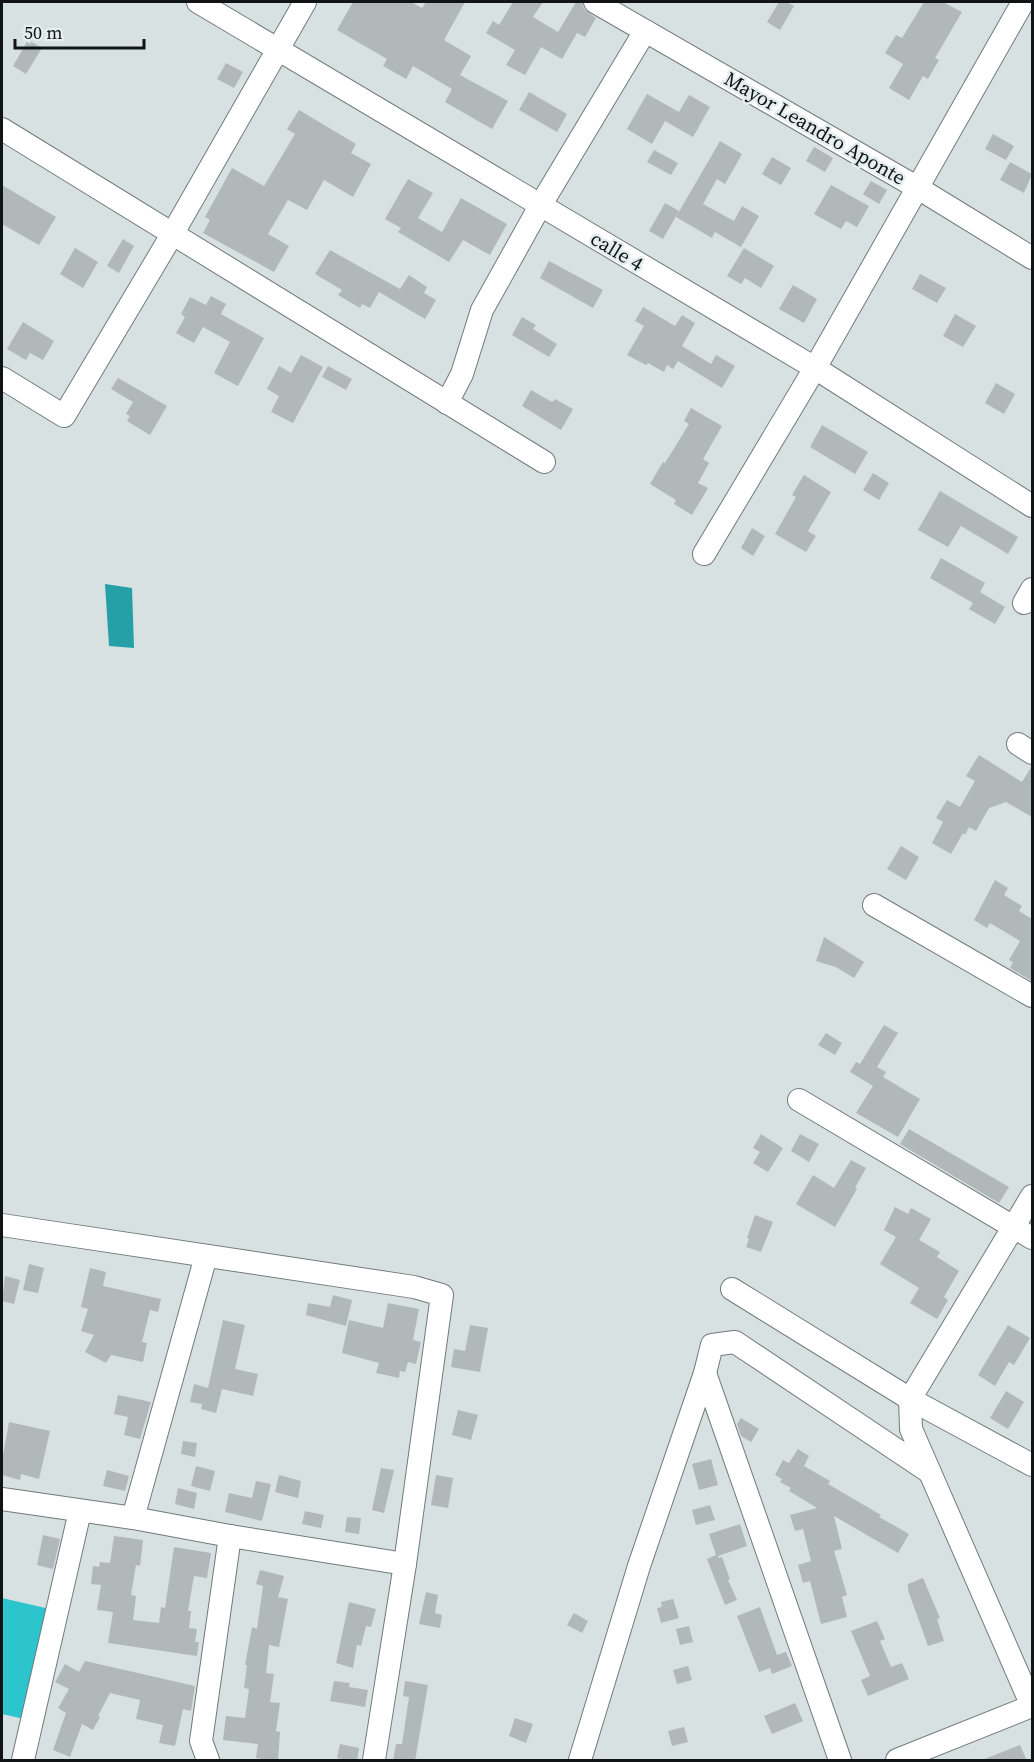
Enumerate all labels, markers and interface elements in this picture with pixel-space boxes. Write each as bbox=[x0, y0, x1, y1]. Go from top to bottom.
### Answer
scale bar bbox=[15, 12, 144, 50]
text: 50 m bbox=[24, 20, 62, 45]
street label: Mayor Leandro Aponte bbox=[719, 65, 911, 191]
street label: calle 4 bbox=[585, 224, 649, 278]

